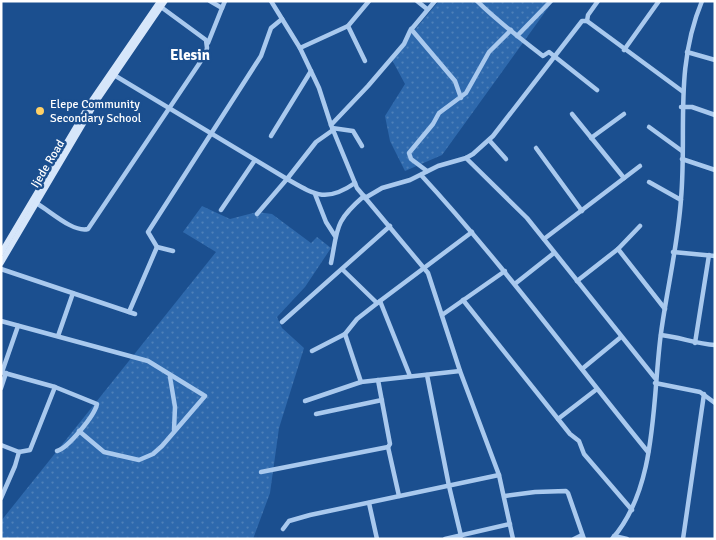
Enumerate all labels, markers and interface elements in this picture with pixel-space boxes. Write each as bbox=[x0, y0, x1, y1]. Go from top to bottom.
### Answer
district label: Elesin bbox=[170, 46, 210, 64]
place label: Elepe Community Secondary School bbox=[50, 97, 142, 126]
marker: Elepe Community Secondary School bbox=[34, 105, 46, 117]
street label: Ijede Road bbox=[28, 137, 68, 191]

